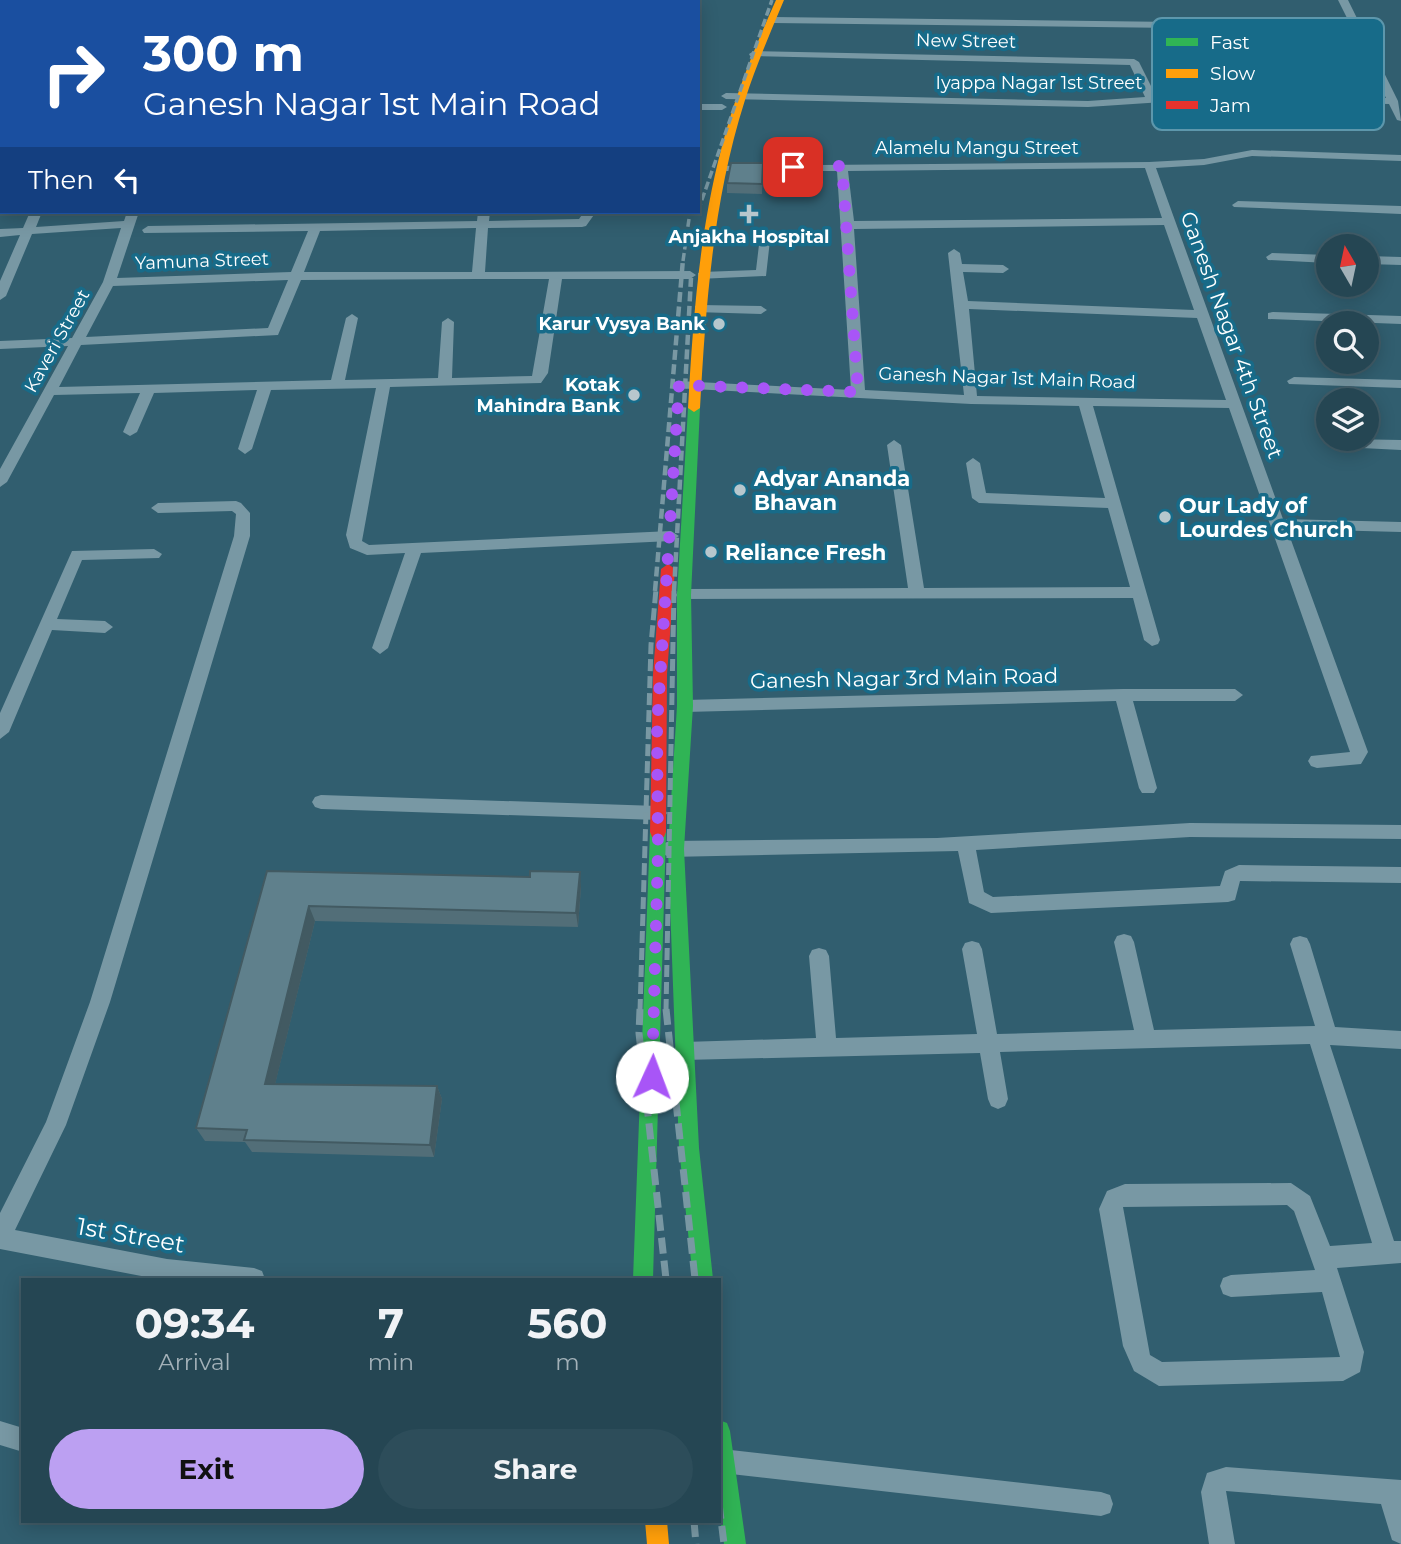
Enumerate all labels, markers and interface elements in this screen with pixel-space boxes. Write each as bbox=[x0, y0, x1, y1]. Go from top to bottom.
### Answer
legend bbox=[1152, 18, 1384, 130]
text: 300 m bbox=[143, 24, 304, 83]
icon: right bbox=[28, 28, 119, 119]
street label: New Street bbox=[916, 29, 1016, 53]
text: Fast bbox=[1210, 31, 1250, 54]
text: Slow bbox=[1210, 62, 1255, 85]
street label: Iyappa Nagar 1st Street bbox=[935, 72, 1143, 94]
text: Ganesh Nagar 1st Main Road bbox=[143, 84, 600, 123]
text: Jam bbox=[1209, 94, 1251, 117]
pin bbox=[763, 137, 823, 197]
street label: Alamelu Mangu Street bbox=[875, 137, 1079, 159]
icon: arrive bbox=[774, 148, 812, 186]
icon: left bbox=[108, 161, 146, 199]
text: Then bbox=[28, 164, 94, 196]
marker: Anjakha Hospital bbox=[739, 204, 759, 224]
street label: Ganesh Nagar 4th Street bbox=[1176, 208, 1288, 462]
place label: Anjakha Hospital bbox=[667, 226, 830, 248]
north arrow bbox=[1316, 234, 1379, 298]
map controls bbox=[1316, 234, 1379, 451]
street label: Yamuna Street bbox=[135, 248, 269, 274]
street label: Kaveri Street bbox=[20, 286, 94, 396]
button: search bbox=[1316, 311, 1379, 374]
place label: Karur Vysya Bank bbox=[539, 313, 705, 335]
marker: Karur Vysya Bank bbox=[711, 316, 727, 332]
street label: Ganesh Nagar 1st Main Road bbox=[878, 363, 1136, 393]
place label: Kotak Mahindra Bank bbox=[477, 374, 620, 417]
marker: Kotak Mahindra Bank bbox=[626, 387, 642, 403]
button: layers bbox=[1316, 388, 1379, 451]
place label: Adyar Ananda Bhavan bbox=[753, 466, 910, 515]
marker: Adyar Ananda Bhavan bbox=[732, 482, 748, 498]
place label: Our Lady of Lourdes Church bbox=[1179, 493, 1353, 542]
marker: Our Lady of Lourdes Church bbox=[1157, 509, 1173, 525]
place label: Reliance Fresh bbox=[725, 540, 886, 565]
marker: Reliance Fresh bbox=[703, 544, 719, 560]
street label: Ganesh Nagar 3rd Main Road bbox=[750, 663, 1058, 693]
position arrow bbox=[615, 1040, 689, 1114]
street label: 1st Street bbox=[75, 1211, 187, 1259]
text: 09:34 bbox=[134, 1297, 254, 1349]
text: 7 bbox=[378, 1297, 404, 1349]
text: 560 bbox=[527, 1297, 608, 1349]
text: Arrival bbox=[158, 1348, 231, 1376]
text: min bbox=[368, 1348, 414, 1376]
text: m bbox=[555, 1348, 580, 1376]
button: Exit bbox=[49, 1429, 364, 1509]
button: Share bbox=[378, 1429, 693, 1509]

